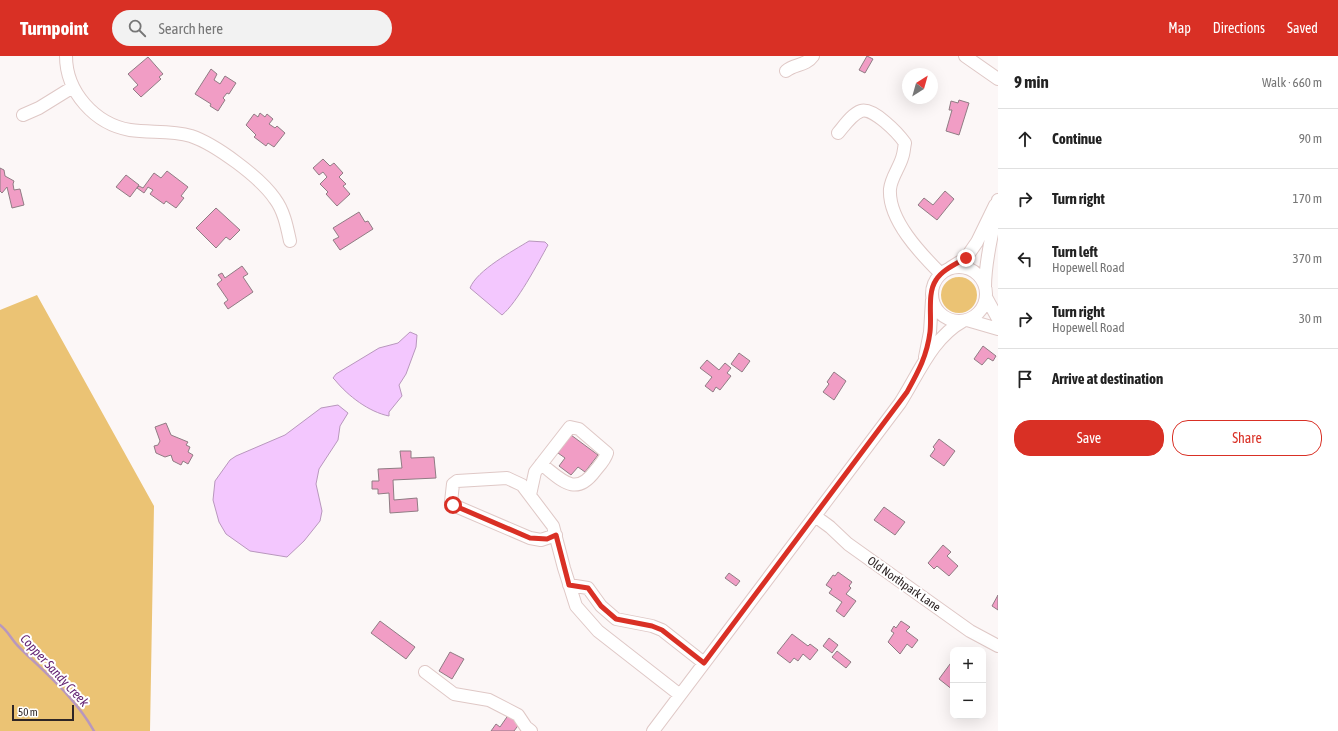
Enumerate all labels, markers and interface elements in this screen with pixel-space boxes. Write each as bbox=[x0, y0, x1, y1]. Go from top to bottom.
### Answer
search box bbox=[112, 10, 392, 46]
text: Turnpoint bbox=[20, 17, 88, 39]
icon: search bbox=[126, 17, 148, 39]
text: Search here bbox=[158, 20, 223, 37]
text: Map bbox=[1168, 20, 1191, 36]
text: Directions bbox=[1213, 20, 1265, 36]
text: Saved bbox=[1287, 20, 1318, 36]
north arrow bbox=[902, 68, 938, 104]
text: 9 min bbox=[1014, 72, 1049, 92]
text: Walk · 660 m bbox=[1262, 75, 1322, 90]
icon: ahead bbox=[1014, 128, 1036, 150]
text: Continue bbox=[1052, 130, 1102, 147]
text: 90 m bbox=[1299, 131, 1322, 146]
icon: right bbox=[1014, 188, 1036, 210]
text: Turn right bbox=[1052, 190, 1105, 207]
text: 170 m bbox=[1293, 191, 1322, 206]
text: Turn left bbox=[1052, 243, 1098, 260]
icon: left bbox=[1014, 248, 1036, 270]
route end bbox=[957, 249, 975, 267]
text: 370 m bbox=[1293, 251, 1322, 266]
text: Hopewell Road bbox=[1052, 260, 1125, 275]
text: Turn right bbox=[1052, 303, 1105, 320]
icon: right bbox=[1014, 308, 1036, 330]
text: 30 m bbox=[1299, 311, 1322, 326]
text: Hopewell Road bbox=[1052, 320, 1125, 335]
icon: arrive bbox=[1014, 368, 1036, 390]
text: Arrive at destination bbox=[1052, 370, 1163, 387]
button: Save bbox=[1014, 420, 1164, 456]
button: Share bbox=[1172, 420, 1322, 456]
route start bbox=[444, 496, 462, 514]
street label: Old Northpark Lane bbox=[865, 554, 943, 614]
water label: Copper Sandy Creek bbox=[17, 631, 92, 710]
map controls bbox=[950, 647, 986, 719]
button: + bbox=[950, 647, 986, 683]
button: − bbox=[950, 683, 986, 719]
scale bar bbox=[12, 703, 74, 722]
text: 50 m bbox=[18, 706, 38, 718]

